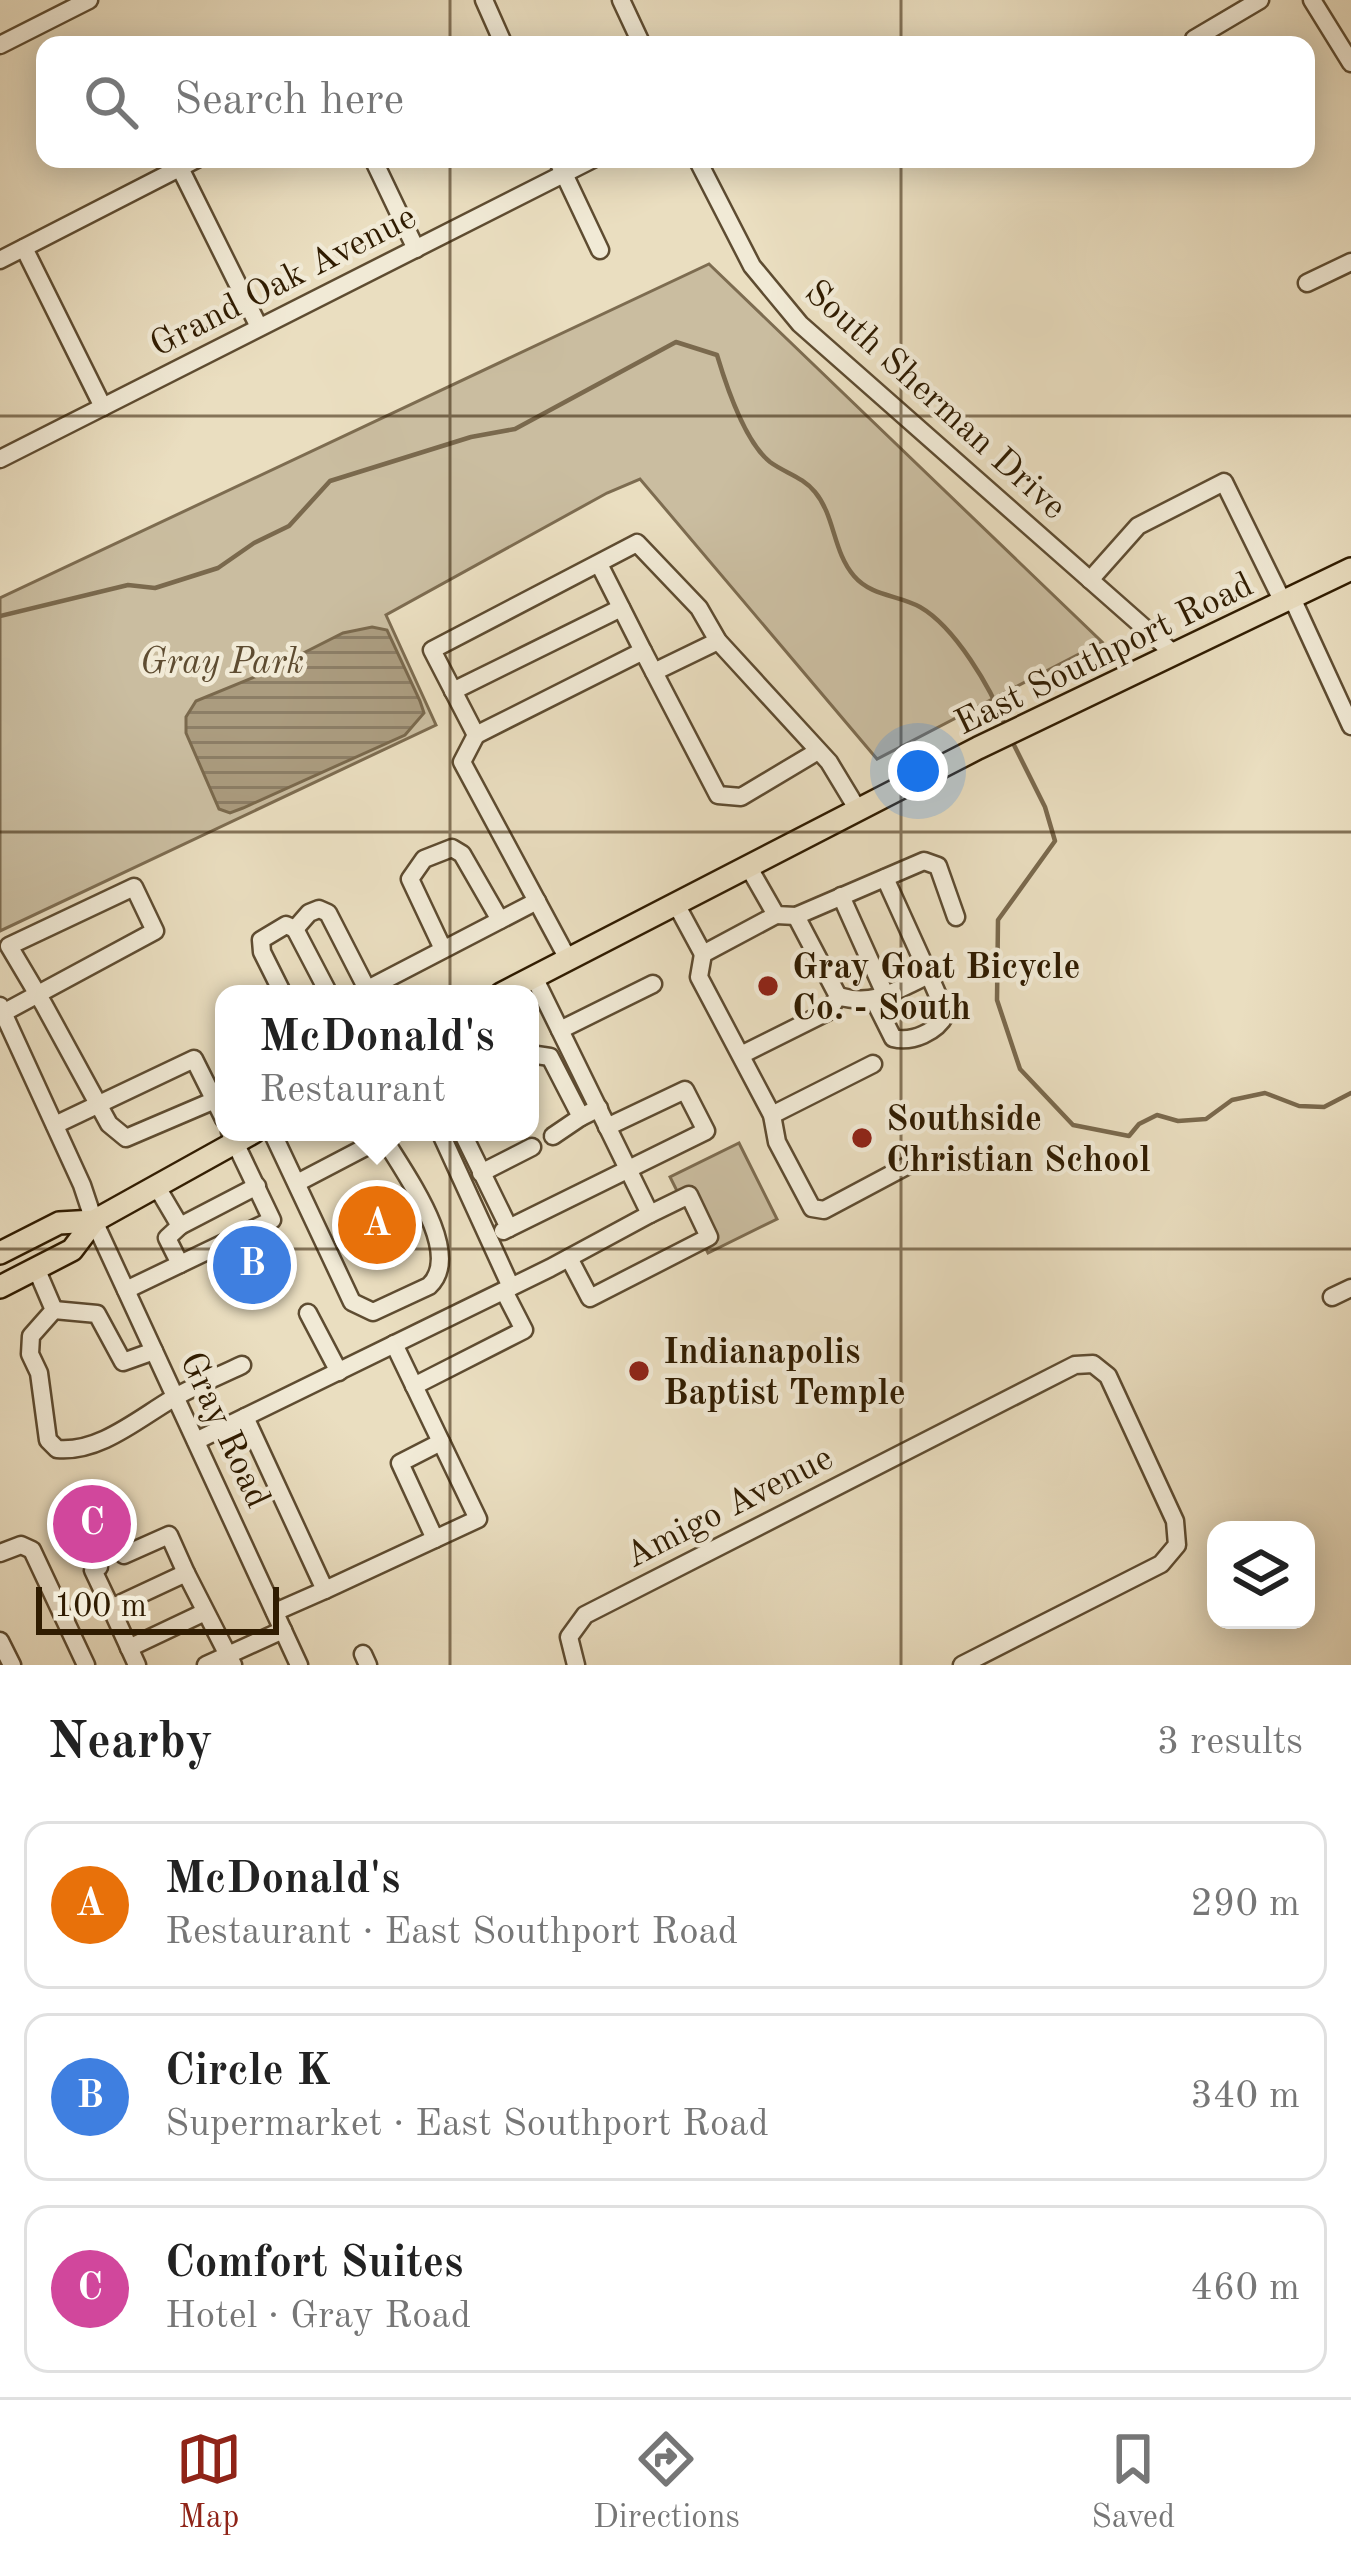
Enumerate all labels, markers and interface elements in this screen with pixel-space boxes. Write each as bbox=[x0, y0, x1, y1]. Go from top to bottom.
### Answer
search box bbox=[36, 36, 1315, 168]
icon: search bbox=[78, 69, 144, 135]
text: Search here bbox=[174, 79, 404, 124]
street label: Grand Oak Avenue bbox=[145, 200, 422, 365]
street label: South Sherman Drive bbox=[797, 275, 1072, 527]
street label: East Southport Road bbox=[950, 568, 1259, 743]
park label: Gray Park bbox=[140, 645, 304, 682]
your location bbox=[888, 741, 948, 801]
place label: Gray Goat Bicycle Co. - South bbox=[792, 951, 1080, 1028]
marker: Gray Goat Bicycle Co. - South bbox=[755, 973, 781, 999]
popup bbox=[215, 985, 539, 1141]
text: McDonald's bbox=[259, 1016, 495, 1061]
text: Restaurant bbox=[259, 1071, 446, 1110]
place label: Southside Christian School bbox=[886, 1103, 1151, 1180]
marker: Southside Christian School bbox=[849, 1125, 875, 1151]
pin: A bbox=[338, 1180, 416, 1270]
pin: B bbox=[213, 1220, 291, 1310]
place label: Indianapolis Baptist Temple bbox=[663, 1336, 906, 1413]
street label: Gray Road bbox=[172, 1347, 275, 1514]
marker: Indianapolis Baptist Temple bbox=[626, 1358, 652, 1384]
street label: Amigo Avenue bbox=[620, 1441, 839, 1576]
pin: C bbox=[53, 1479, 131, 1569]
map controls bbox=[1207, 1521, 1315, 1629]
button: layers bbox=[1207, 1521, 1315, 1629]
scale bar bbox=[36, 1581, 279, 1634]
text: 100 m bbox=[54, 1591, 147, 1624]
text: Nearby bbox=[48, 1718, 213, 1769]
text: 3 results bbox=[1157, 1723, 1303, 1762]
text: McDonald's bbox=[165, 1858, 400, 1903]
text: A bbox=[75, 1885, 105, 1924]
text: 290 m bbox=[1190, 1885, 1300, 1924]
text: Restaurant · East Southport Road bbox=[165, 1913, 738, 1952]
text: Circle K bbox=[165, 2050, 331, 2095]
text: B bbox=[76, 2077, 104, 2116]
text: 340 m bbox=[1190, 2077, 1300, 2116]
text: Supermarket · East Southport Road bbox=[165, 2105, 769, 2144]
text: Comfort Suites bbox=[165, 2242, 463, 2287]
text: C bbox=[77, 2269, 103, 2308]
text: 460 m bbox=[1190, 2269, 1300, 2308]
text: Hotel · Gray Road bbox=[165, 2297, 471, 2336]
tab: Map bbox=[176, 2426, 242, 2539]
tab: Directions bbox=[593, 2426, 740, 2539]
tab: Saved bbox=[1091, 2426, 1175, 2539]

